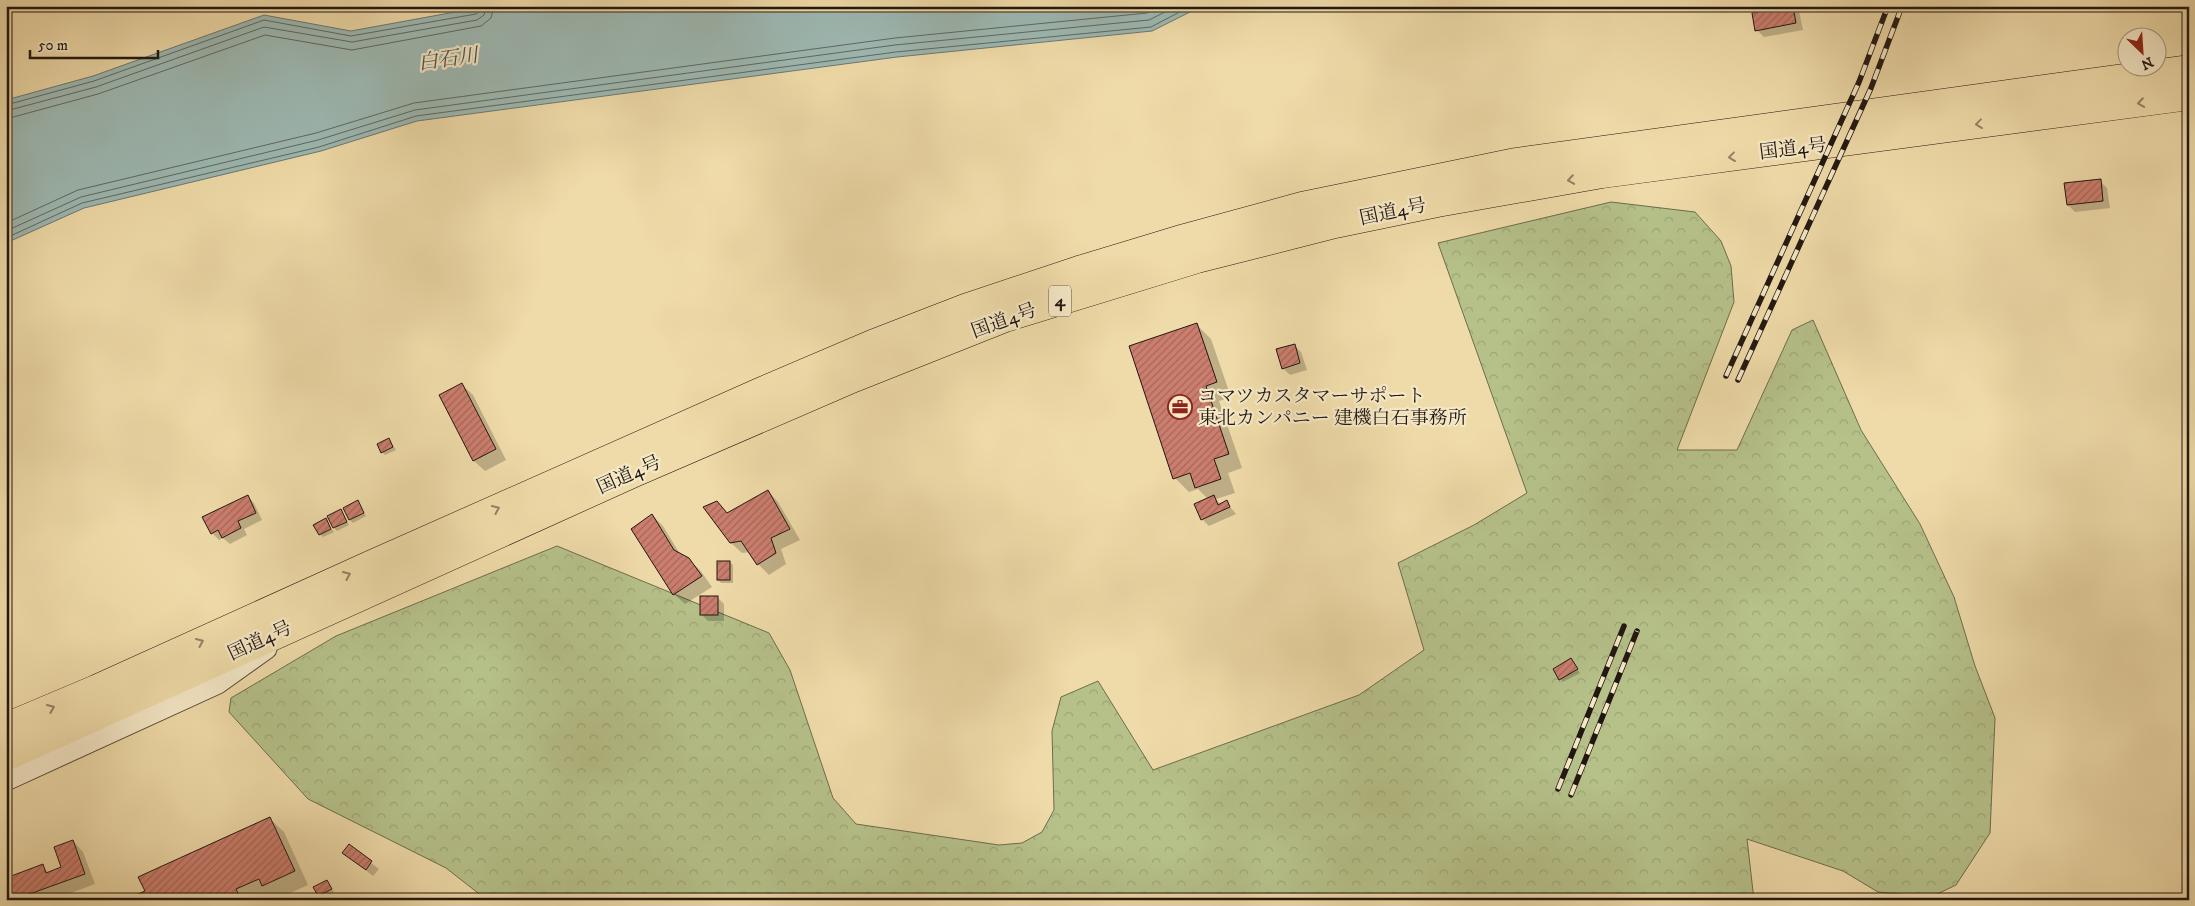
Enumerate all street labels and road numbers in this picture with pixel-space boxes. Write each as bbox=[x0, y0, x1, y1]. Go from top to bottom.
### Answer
street label: 国道4号 bbox=[1758, 133, 1828, 165]
street label: 国道4号 bbox=[1357, 194, 1429, 230]
road number: 4 bbox=[1049, 286, 1071, 316]
street label: 国道4号 bbox=[968, 299, 1040, 343]
street label: 国道4号 bbox=[593, 451, 665, 499]
street label: 国道4号 bbox=[224, 616, 296, 666]

